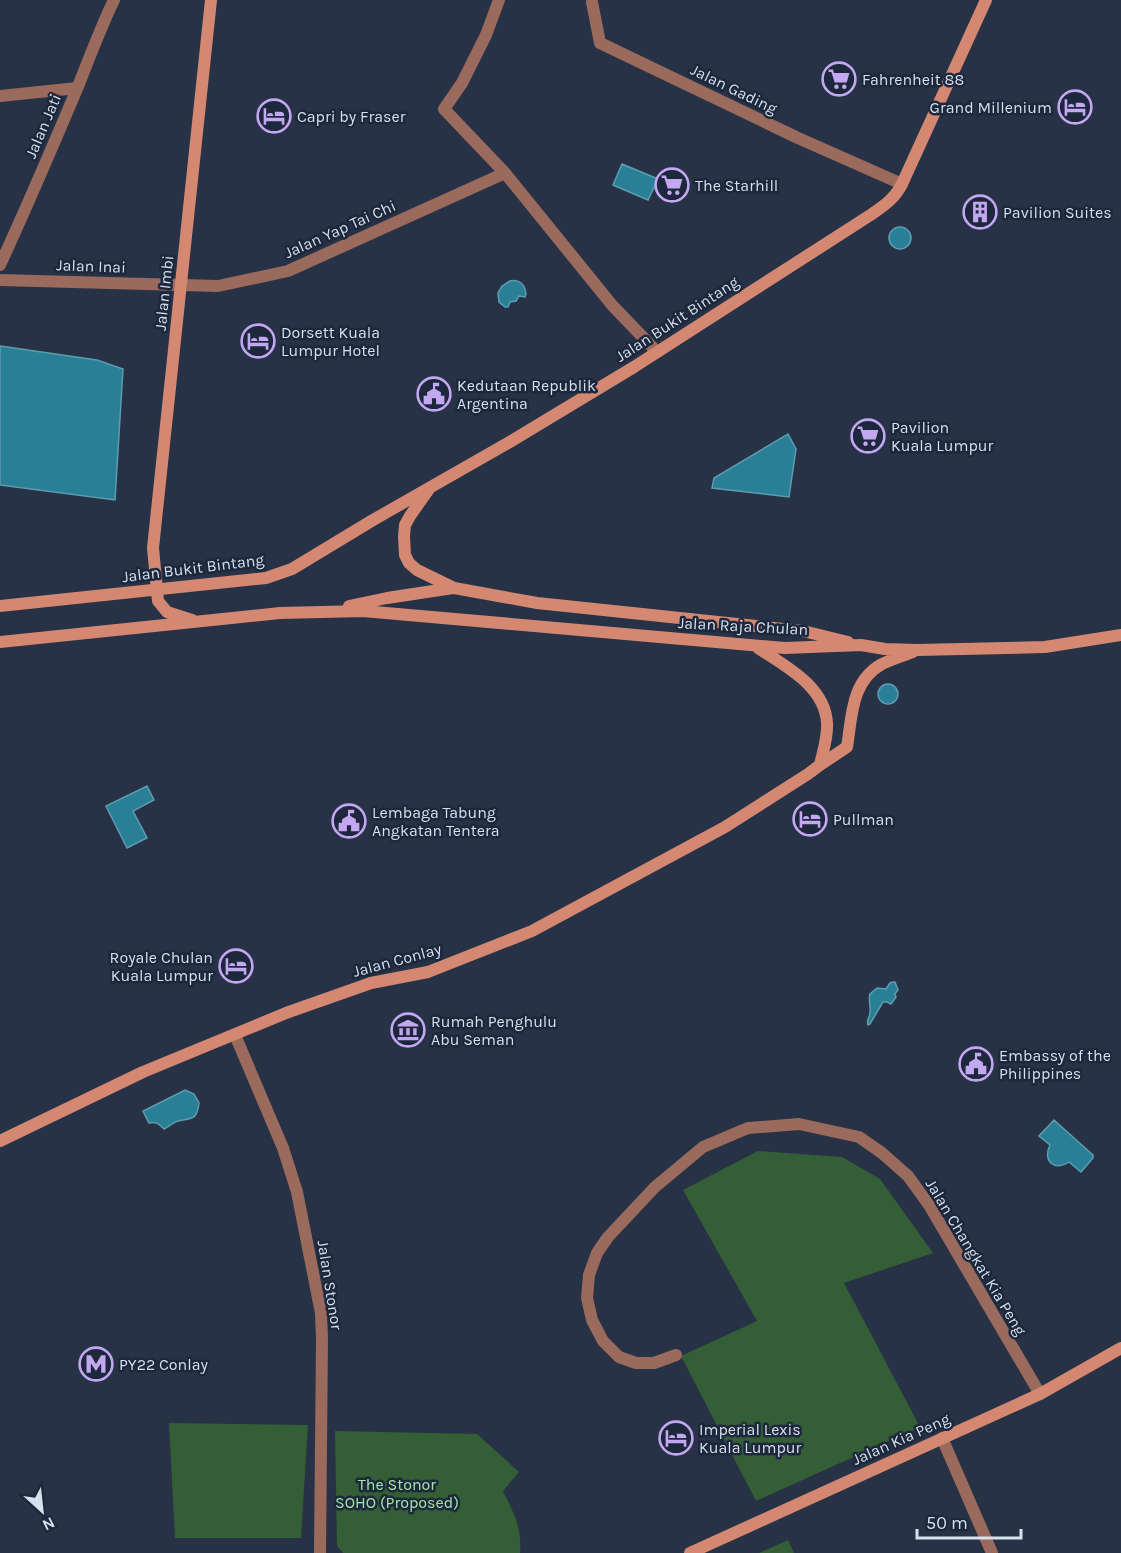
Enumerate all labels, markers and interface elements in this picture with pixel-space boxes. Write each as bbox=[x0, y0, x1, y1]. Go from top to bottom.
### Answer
street label: Jalan Gading bbox=[688, 60, 780, 118]
supermarket icon: Fahrenheit 88 bbox=[821, 61, 857, 97]
place label: Fahrenheit 88 bbox=[862, 70, 964, 89]
hotel icon: Grand Millenium bbox=[1057, 89, 1093, 125]
street label: Jalan Jati bbox=[21, 91, 65, 161]
hotel icon: Capri by Fraser bbox=[256, 98, 292, 134]
place label: Grand Millenium bbox=[930, 98, 1052, 117]
place label: Capri by Fraser bbox=[297, 107, 406, 126]
supermarket icon: The Starhill bbox=[654, 167, 690, 203]
place label: The Starhill bbox=[695, 176, 778, 195]
building icon: Pavilion Suites bbox=[962, 194, 998, 230]
street label: Jalan Yap Tai Chi bbox=[281, 196, 399, 262]
place label: Pavilion Suites bbox=[1003, 203, 1112, 222]
street label: Jalan Imbi bbox=[151, 254, 177, 332]
street label: Jalan Inai bbox=[56, 255, 126, 277]
street label: Jalan Bukit Bintang bbox=[612, 272, 742, 366]
hotel icon: Dorsett Kuala Lumpur Hotel bbox=[240, 323, 276, 359]
place label: Dorsett Kuala Lumpur Hotel bbox=[281, 323, 380, 360]
public building icon: Kedutaan Republik Argentina bbox=[416, 376, 452, 412]
place label: Kedutaan Republik Argentina bbox=[457, 376, 596, 413]
supermarket icon: Pavilion Kuala Lumpur bbox=[850, 418, 886, 454]
place label: Pavilion Kuala Lumpur bbox=[891, 418, 993, 455]
street label: Jalan Bukit Bintang bbox=[121, 550, 265, 586]
street label: Jalan Raja Chulan bbox=[677, 613, 809, 639]
hotel icon: Pullman bbox=[792, 801, 828, 837]
public building icon: Lembaga Tabung Angkatan Tentera bbox=[331, 803, 367, 839]
place label: Lembaga Tabung Angkatan Tentera bbox=[372, 803, 500, 840]
place label: Pullman bbox=[833, 810, 894, 829]
street label: Jalan Conlay bbox=[351, 939, 444, 981]
place label: Royale Chulan Kuala Lumpur bbox=[110, 948, 213, 985]
hotel icon: Royale Chulan Kuala Lumpur bbox=[218, 948, 254, 984]
museum icon: Rumah Penghulu Abu Seman bbox=[390, 1012, 426, 1048]
place label: Rumah Penghulu Abu Seman bbox=[431, 1012, 557, 1049]
public building icon: Embassy of the Philippines bbox=[958, 1046, 994, 1082]
place label: Embassy of the Philippines bbox=[999, 1046, 1111, 1083]
street label: Jalan Changkat Kia Peng bbox=[922, 1175, 1030, 1339]
street label: Jalan Stonor bbox=[314, 1239, 347, 1331]
metro station icon: PY22 Conlay bbox=[78, 1346, 114, 1382]
place label: PY22 Conlay bbox=[119, 1355, 208, 1374]
street label: Jalan Kia Peng bbox=[849, 1409, 953, 1469]
hotel icon: Imperial Lexis Kuala Lumpur bbox=[658, 1420, 694, 1456]
place label: Imperial Lexis Kuala Lumpur bbox=[699, 1420, 801, 1457]
park label: The Stonor SOHO (Proposed) bbox=[335, 1475, 459, 1512]
north arrow bbox=[12, 1481, 72, 1541]
scale bar bbox=[917, 1502, 1020, 1540]
text: 50 m bbox=[926, 1512, 968, 1534]
text: N bbox=[39, 1513, 58, 1535]

